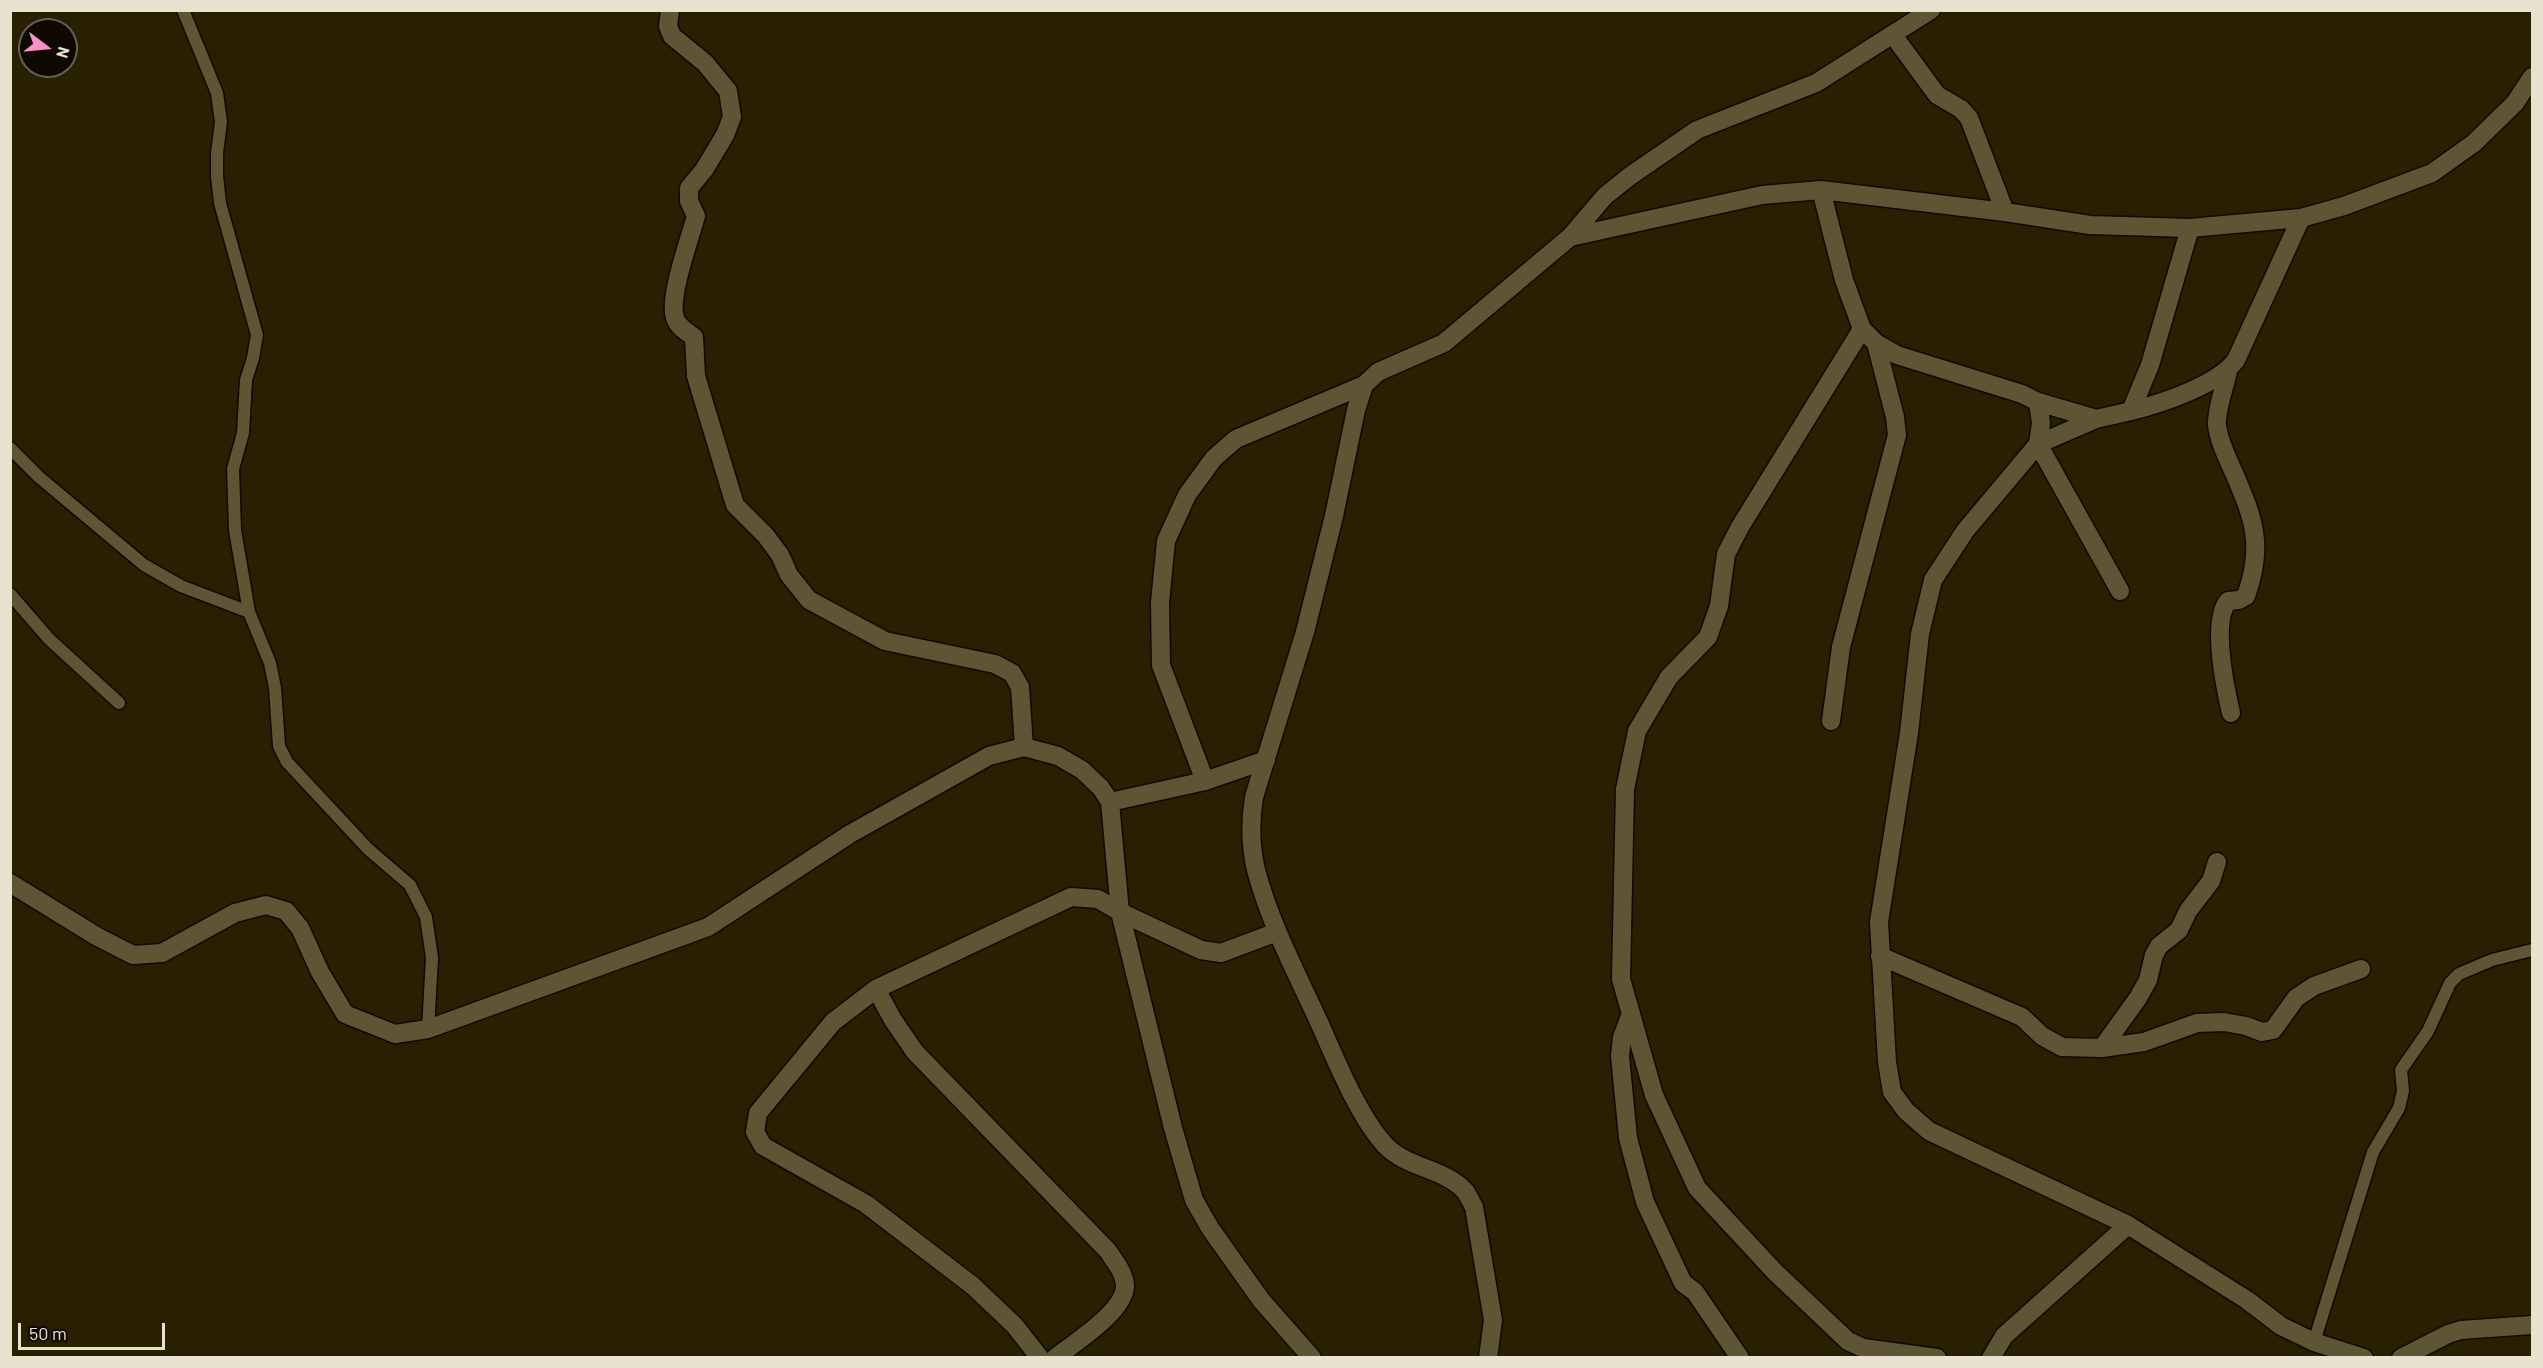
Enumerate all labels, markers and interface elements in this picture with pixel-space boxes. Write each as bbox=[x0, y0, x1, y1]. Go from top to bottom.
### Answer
north arrow bbox=[18, 18, 78, 78]
text: N bbox=[53, 45, 74, 60]
scale bar bbox=[21, 1311, 168, 1349]
text: 50 m bbox=[29, 1322, 67, 1344]

